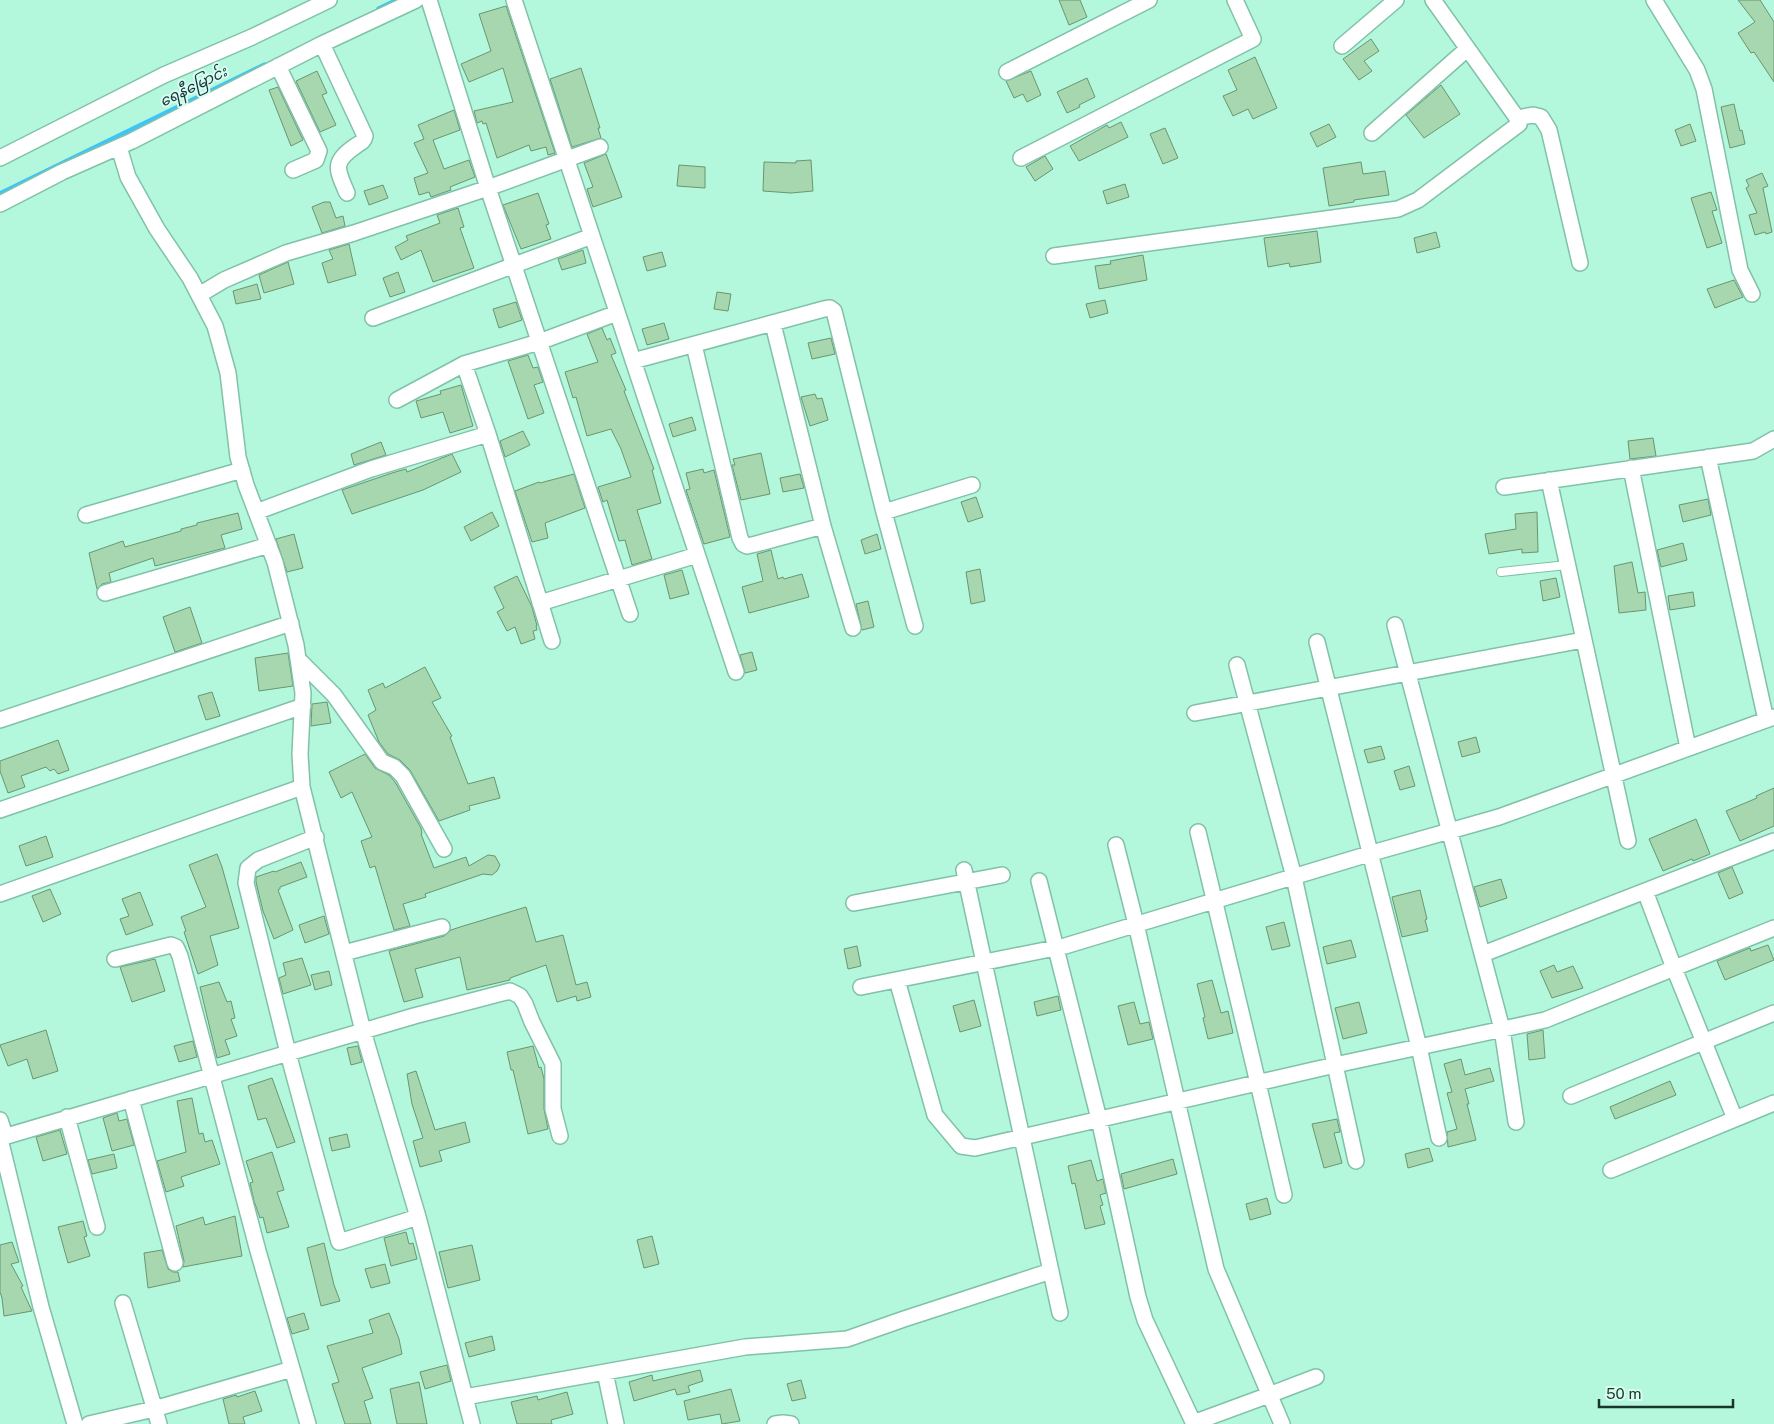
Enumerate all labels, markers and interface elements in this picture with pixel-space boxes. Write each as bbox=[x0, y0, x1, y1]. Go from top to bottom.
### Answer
water label: ရေနီမြောင်း bbox=[156, 60, 232, 113]
scale bar bbox=[1599, 1376, 1733, 1408]
text: 50 m bbox=[1606, 1385, 1641, 1402]

